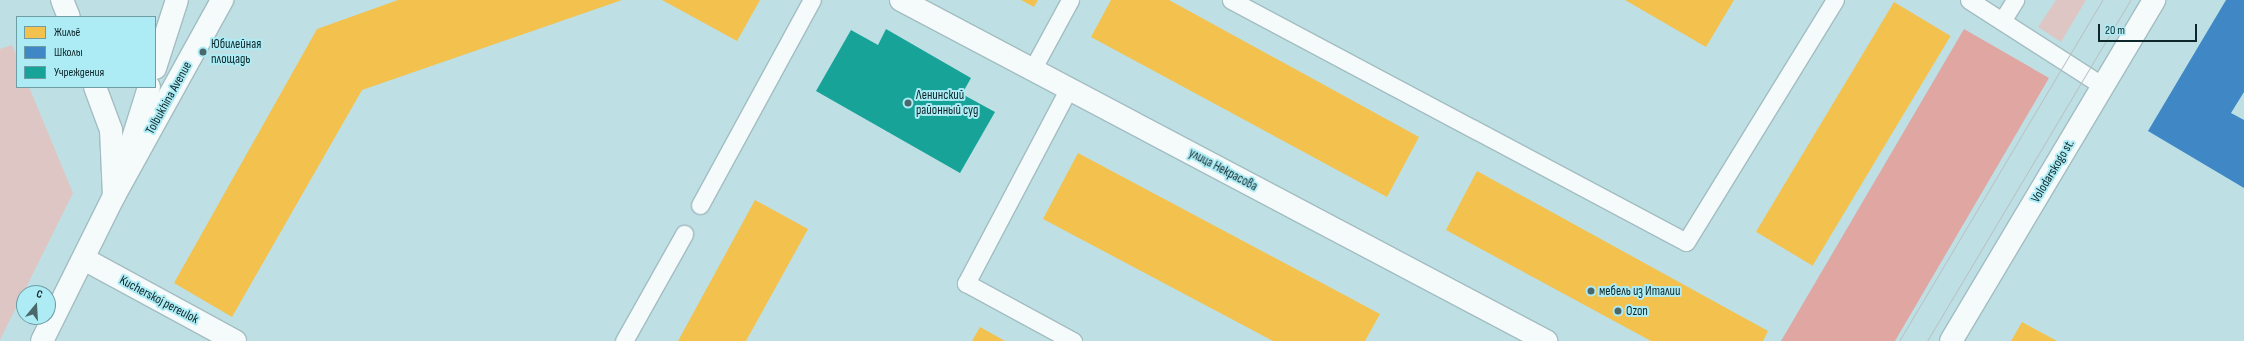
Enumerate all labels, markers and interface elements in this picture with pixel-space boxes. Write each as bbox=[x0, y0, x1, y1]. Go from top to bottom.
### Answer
legend bbox=[16, 16, 156, 88]
scale bar bbox=[2100, 16, 2199, 42]
text: 20 m bbox=[2105, 23, 2125, 38]
text: Жильё bbox=[54, 25, 80, 40]
place label: Юбилейная площадь bbox=[211, 37, 261, 68]
text: Школы bbox=[54, 45, 83, 60]
marker: Юбилейная площадь bbox=[198, 47, 208, 57]
street label: Tolbukhina Avenue bbox=[143, 59, 195, 137]
text: Учреждения bbox=[54, 65, 104, 80]
place label: Ленинский районный суд bbox=[916, 88, 978, 119]
marker: Ленинский районный суд bbox=[903, 98, 913, 108]
street label: Volodarskogo st. bbox=[2028, 136, 2078, 206]
street label: улица Некрасова bbox=[1186, 145, 1260, 195]
street label: Kucherskoj pereulok bbox=[117, 273, 201, 327]
place label: мебель из Италии bbox=[1599, 283, 1680, 299]
north arrow bbox=[16, 285, 56, 325]
marker: мебель из Италии bbox=[1586, 286, 1596, 296]
text: С bbox=[35, 287, 44, 301]
place label: Ozon bbox=[1626, 303, 1648, 319]
marker: Ozon bbox=[1613, 306, 1623, 316]

